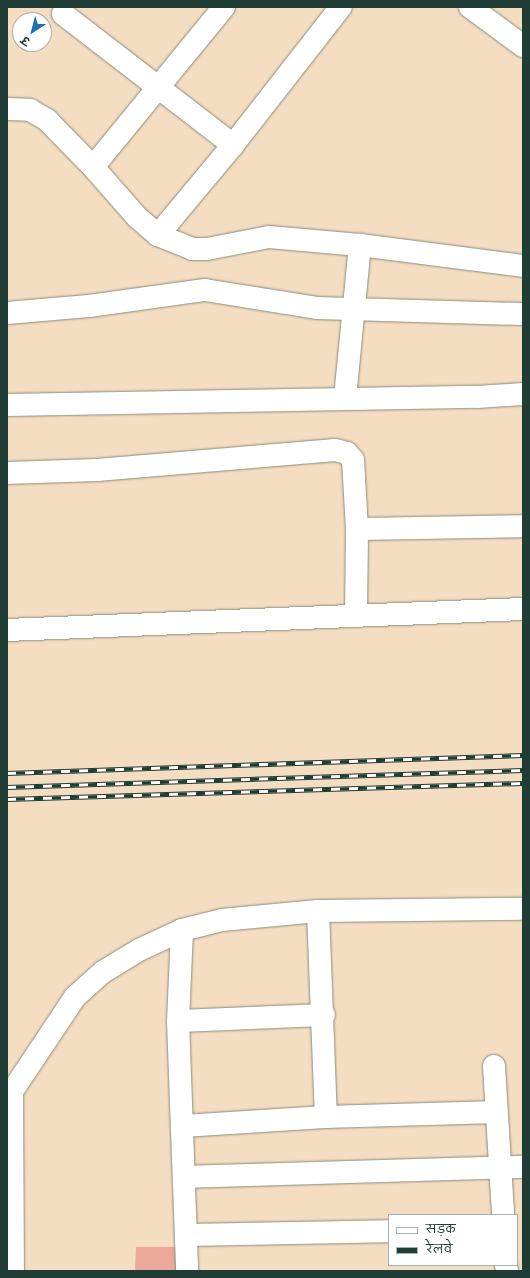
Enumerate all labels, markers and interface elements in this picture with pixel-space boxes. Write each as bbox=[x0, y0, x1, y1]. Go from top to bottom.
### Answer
north arrow bbox=[12, 12, 52, 52]
text: उ bbox=[18, 33, 33, 49]
legend bbox=[388, 1214, 518, 1266]
text: सड़क bbox=[426, 1220, 456, 1237]
text: रेलवे bbox=[426, 1240, 452, 1257]

